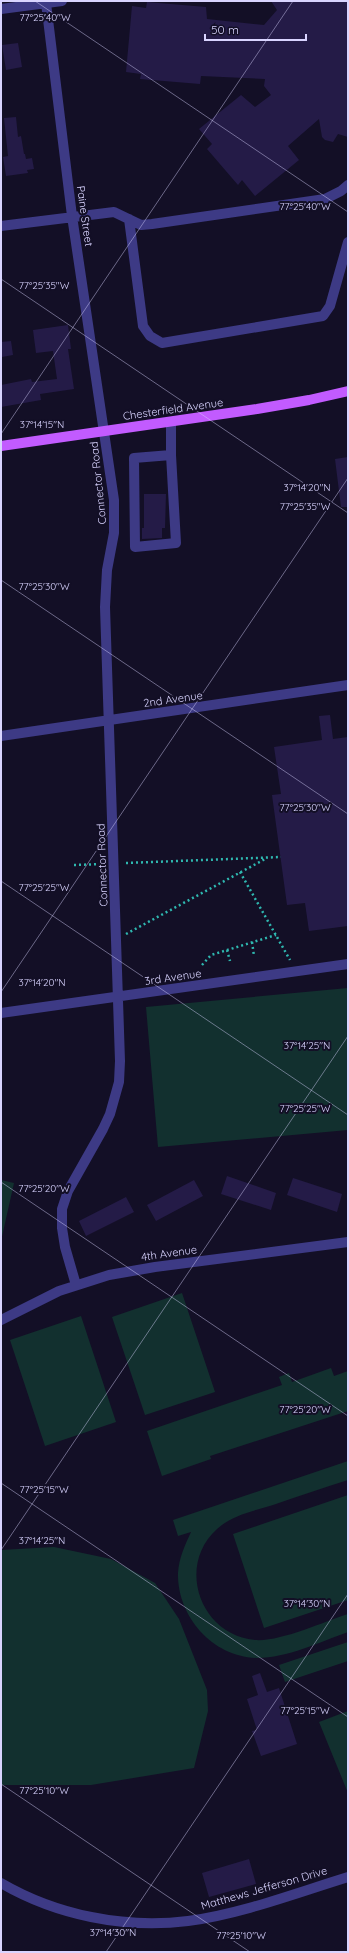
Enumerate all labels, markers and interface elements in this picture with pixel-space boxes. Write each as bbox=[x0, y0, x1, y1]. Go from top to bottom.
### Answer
text: 77°25'40"W bbox=[19, 11, 71, 24]
scale bar bbox=[205, 16, 306, 42]
text: 50 m bbox=[211, 22, 239, 37]
street label: Paine Street bbox=[74, 185, 96, 248]
text: 77°25'40"W bbox=[279, 200, 331, 213]
text: 77°25'35"W bbox=[19, 279, 70, 292]
street label: Chesterfield Avenue bbox=[122, 395, 224, 423]
text: 37°14'15"N bbox=[20, 418, 64, 431]
street label: Connector Road bbox=[87, 441, 109, 525]
text: 37°14'20"N bbox=[283, 481, 331, 494]
text: 77°25'35"W bbox=[280, 500, 331, 513]
text: 77°25'30"W bbox=[18, 580, 70, 593]
street label: 2nd Avenue bbox=[142, 688, 204, 710]
text: 77°25'30"W bbox=[279, 801, 331, 814]
street label: Connector Road bbox=[94, 823, 110, 907]
text: 77°25'25"W bbox=[19, 881, 70, 894]
street label: 3rd Avenue bbox=[144, 966, 202, 988]
text: 37°14'20"N bbox=[18, 976, 66, 989]
text: 37°14'25"N bbox=[284, 1039, 330, 1052]
text: 77°25'25"W bbox=[280, 1102, 331, 1115]
text: 77°25'20"W bbox=[18, 1182, 70, 1195]
street label: 4th Avenue bbox=[140, 1242, 198, 1264]
text: 77°25'20"W bbox=[279, 1403, 331, 1416]
text: 77°25'15"W bbox=[19, 1483, 69, 1496]
text: 37°14'25"N bbox=[19, 1534, 65, 1547]
text: 37°14'30"N bbox=[284, 1597, 330, 1610]
text: 77°25'15"W bbox=[280, 1704, 330, 1717]
text: 77°25'10"W bbox=[19, 1784, 69, 1797]
street label: Matthews Jefferson Drive bbox=[199, 1863, 329, 1913]
text: 37°14'30"N bbox=[90, 1926, 136, 1939]
text: 77°25'10"W bbox=[216, 1929, 266, 1942]

